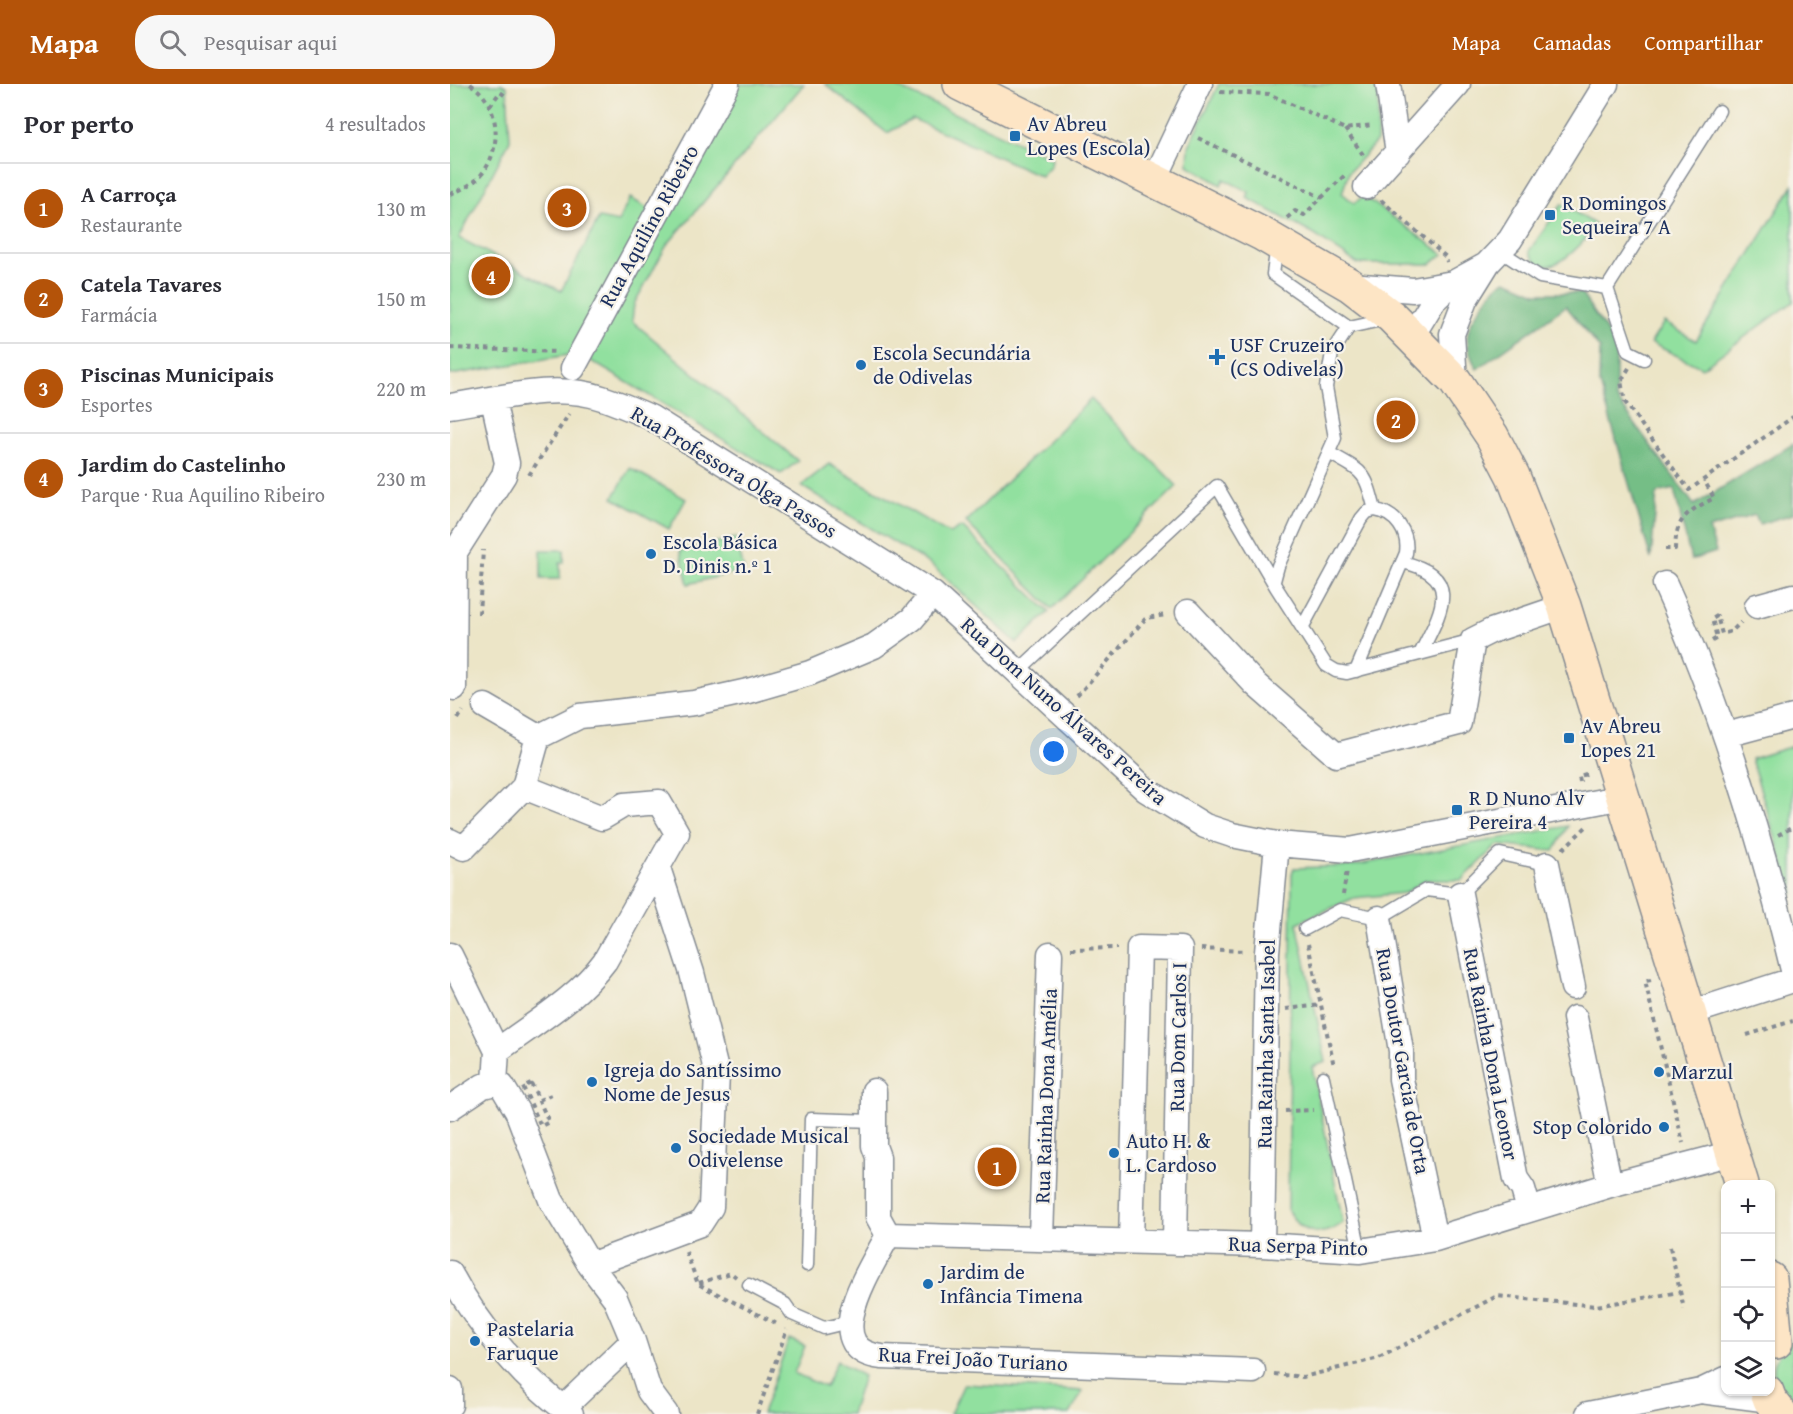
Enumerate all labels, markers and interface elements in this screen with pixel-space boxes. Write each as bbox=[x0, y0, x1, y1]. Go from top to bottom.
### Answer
search box bbox=[135, 15, 555, 69]
text: Mapa bbox=[30, 22, 99, 63]
icon: search bbox=[156, 26, 189, 59]
text: Pesquisar aqui bbox=[204, 26, 337, 58]
text: Mapa bbox=[1452, 27, 1500, 58]
text: Camadas bbox=[1533, 27, 1611, 58]
text: Compartilhar bbox=[1644, 27, 1763, 58]
text: Por perto bbox=[24, 104, 134, 143]
place label: Av Abreu Lopes (Escola) bbox=[1027, 108, 1150, 163]
text: 4 resultados bbox=[325, 109, 426, 138]
marker: Av Abreu Lopes (Escola) bbox=[1008, 129, 1022, 143]
street label: Rua Aquilino Ribeiro bbox=[591, 139, 706, 313]
text: A Carroça bbox=[81, 178, 177, 210]
pin: 3 bbox=[548, 186, 586, 230]
place label: R Domingos Sequeira 7 A bbox=[1562, 187, 1671, 242]
text: 1 bbox=[38, 194, 49, 223]
text: 130 m bbox=[376, 194, 426, 223]
marker: R Domingos Sequeira 7 A bbox=[1543, 208, 1557, 222]
text: Restaurante bbox=[81, 210, 182, 239]
pin: 4 bbox=[472, 254, 510, 298]
text: Catela Tavares bbox=[81, 268, 222, 300]
text: 2 bbox=[38, 284, 49, 313]
text: 150 m bbox=[376, 284, 426, 313]
text: Farmácia bbox=[81, 300, 157, 329]
place label: USF Cruzeiro (CS Odivelas) bbox=[1230, 329, 1344, 384]
place label: Escola Secundária de Odivelas bbox=[873, 337, 1031, 392]
marker: USF Cruzeiro (CS Odivelas) bbox=[1208, 348, 1226, 366]
text: Piscinas Municipais bbox=[81, 358, 274, 390]
marker: Escola Secundária de Odivelas bbox=[854, 358, 868, 372]
text: 3 bbox=[38, 374, 49, 403]
text: 220 m bbox=[376, 374, 426, 403]
text: Esportes bbox=[81, 390, 153, 419]
street label: Rua Professora Olga Passos bbox=[625, 398, 843, 546]
pin: 2 bbox=[1376, 398, 1416, 442]
text: Jardim do Castelinho bbox=[81, 448, 286, 480]
text: 4 bbox=[38, 464, 49, 493]
text: 230 m bbox=[376, 464, 426, 493]
text: Parque · Rua Aquilino Ribeiro bbox=[81, 480, 325, 509]
place label: Escola Básica D. Dinis n.º 1 bbox=[663, 526, 778, 581]
marker: Escola Básica D. Dinis n.º 1 bbox=[644, 547, 658, 561]
street label: Rua Dom Nuno Álvares Pereira bbox=[954, 609, 1175, 812]
place label: Av Abreu Lopes 21 bbox=[1581, 710, 1662, 765]
marker: Av Abreu Lopes 21 bbox=[1562, 731, 1576, 745]
your location bbox=[1039, 737, 1068, 766]
place label: R D Nuno Alv Pereira 4 bbox=[1469, 782, 1585, 837]
marker: R D Nuno Alv Pereira 4 bbox=[1450, 803, 1464, 817]
street label: Rua Rainha Santa Isabel bbox=[1248, 939, 1283, 1149]
street label: Rua Doutor Garcia de Orta bbox=[1368, 945, 1439, 1176]
street label: Rua Rainha Dona Leonor bbox=[1456, 945, 1527, 1163]
street label: Rua Dom Carlos I bbox=[1161, 962, 1194, 1112]
street label: Rua Rainha Dona Amélia bbox=[1026, 988, 1065, 1204]
place label: Igreja do Santíssimo Nome de Jesus bbox=[604, 1054, 782, 1109]
place label: Marzul bbox=[1671, 1056, 1733, 1087]
marker: Marzul bbox=[1652, 1065, 1666, 1079]
marker: Igreja do Santíssimo Nome de Jesus bbox=[585, 1075, 599, 1089]
place label: Stop Colorido bbox=[1532, 1111, 1652, 1142]
place label: Sociedade Musical Odivelense bbox=[688, 1120, 849, 1175]
marker: Stop Colorido bbox=[1657, 1120, 1671, 1134]
place label: Auto H. & L. Cardoso bbox=[1126, 1125, 1217, 1180]
marker: Sociedade Musical Odivelense bbox=[669, 1141, 683, 1155]
pin: 1 bbox=[978, 1144, 1016, 1190]
marker: Auto H. & L. Cardoso bbox=[1107, 1146, 1121, 1160]
map controls bbox=[1721, 1180, 1775, 1396]
button: + bbox=[1721, 1180, 1775, 1234]
street label: Rua Serpa Pinto bbox=[1228, 1228, 1368, 1263]
button: − bbox=[1721, 1234, 1775, 1288]
place label: Jardim de Infância Timena bbox=[937, 1256, 1083, 1311]
marker: Jardim de Infância Timena bbox=[921, 1277, 935, 1291]
button: locate bbox=[1721, 1288, 1775, 1342]
place label: Pastelaria Faruque bbox=[487, 1313, 574, 1368]
marker: Pastelaria Faruque bbox=[468, 1334, 482, 1348]
street label: Rua Frei João Turiano bbox=[878, 1338, 1069, 1379]
button: layers bbox=[1721, 1342, 1775, 1396]

